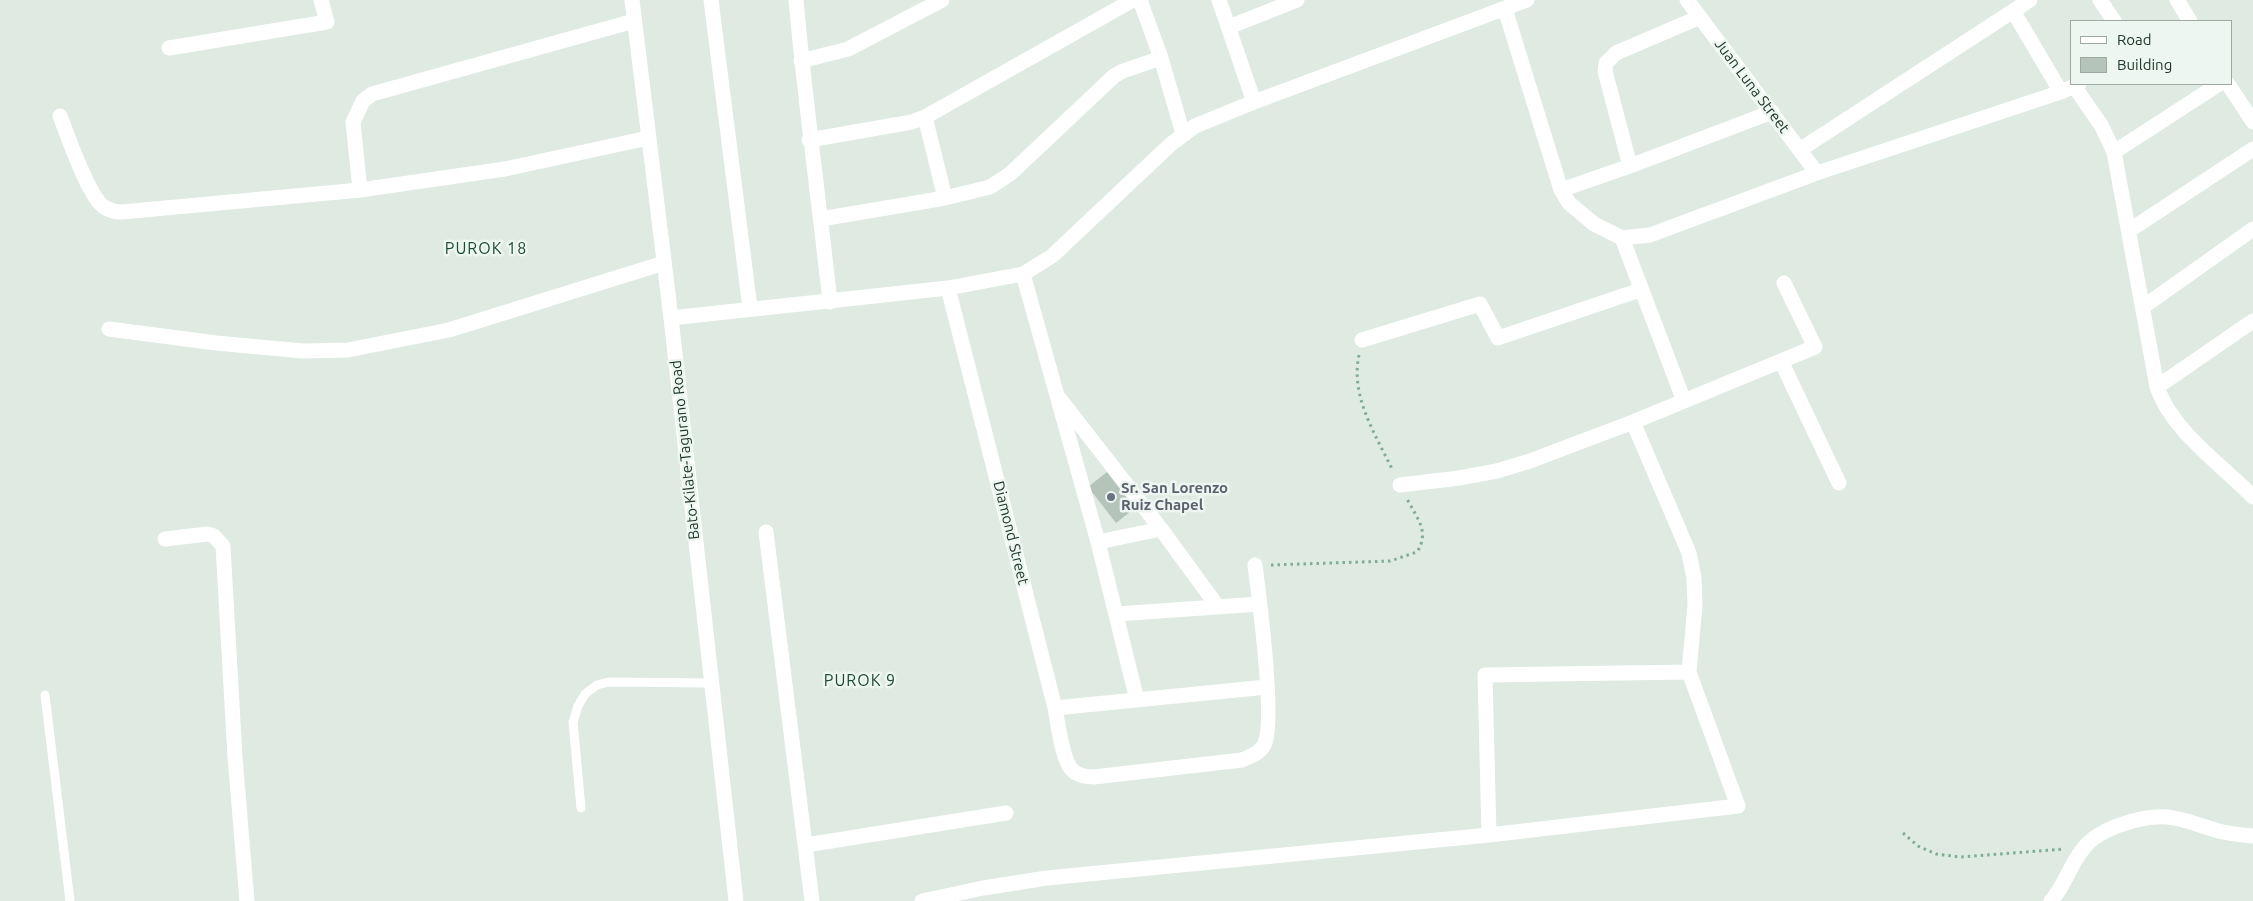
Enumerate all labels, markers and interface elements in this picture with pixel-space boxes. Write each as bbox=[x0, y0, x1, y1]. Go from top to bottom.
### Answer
legend bbox=[2070, 20, 2233, 85]
text: Road bbox=[2117, 31, 2152, 48]
street label: Juan Luna Street bbox=[1711, 35, 1793, 137]
text: Building bbox=[2117, 56, 2172, 73]
district label: PUROK 18 bbox=[444, 239, 528, 259]
street label: Bato-Kilate-Tagurano Road bbox=[667, 359, 703, 541]
street label: Diamond Street bbox=[989, 479, 1033, 587]
place label: Sr. San Lorenzo Ruiz Chapel bbox=[1121, 479, 1228, 514]
marker: Sr. San Lorenzo Ruiz Chapel bbox=[1105, 491, 1117, 503]
district label: PUROK 9 bbox=[823, 671, 897, 691]

